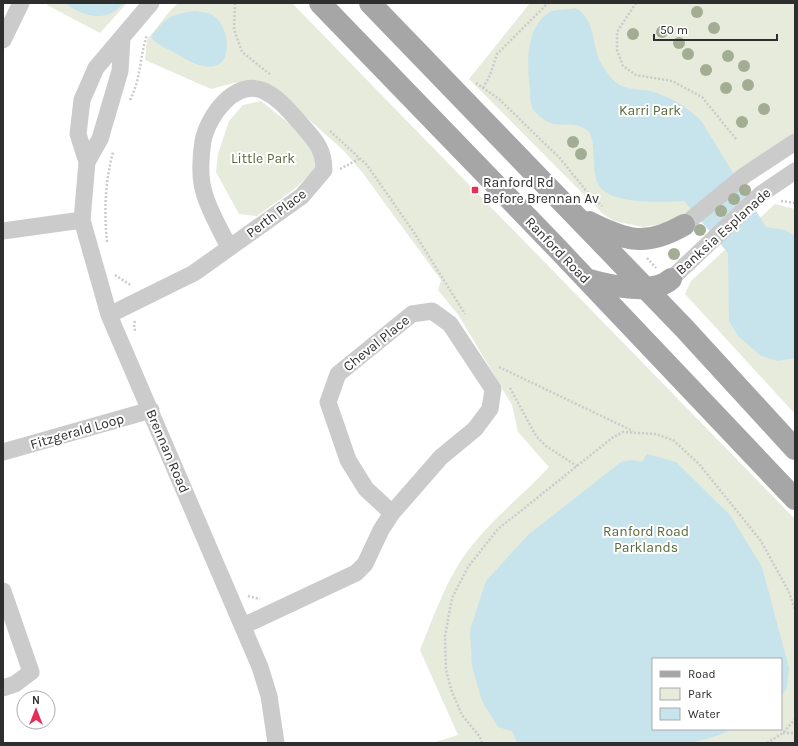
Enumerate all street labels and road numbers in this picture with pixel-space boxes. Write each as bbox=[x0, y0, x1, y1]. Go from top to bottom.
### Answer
street label: Banksia Esplanade bbox=[672, 184, 774, 279]
street label: Perth Place bbox=[243, 185, 310, 242]
street label: Ranford Road bbox=[522, 213, 594, 287]
street label: Cheval Place bbox=[340, 312, 413, 375]
street label: Brennan Road bbox=[142, 407, 193, 496]
street label: Fitzgerald Loop bbox=[28, 410, 126, 453]

